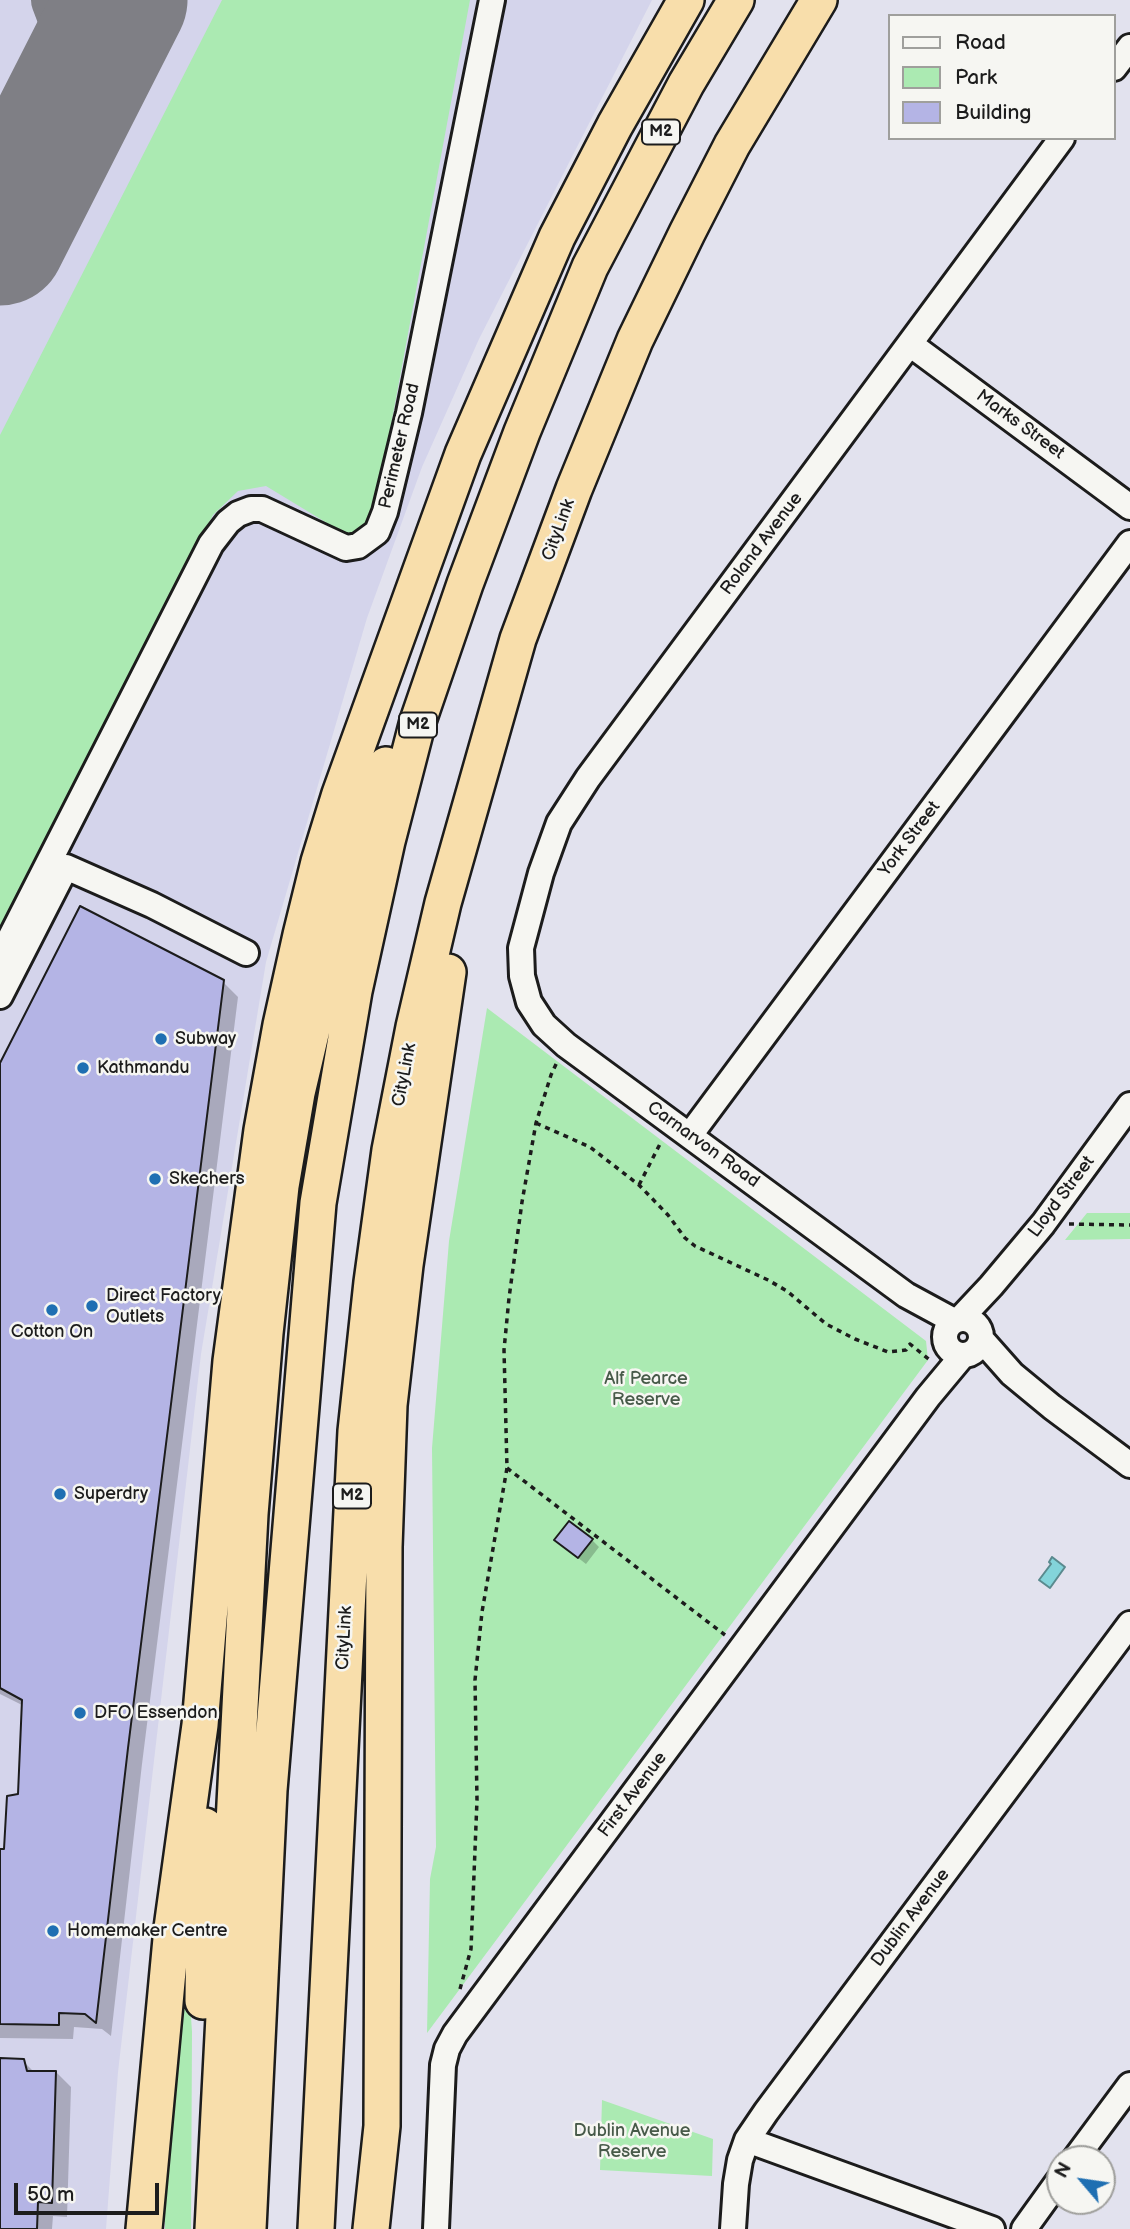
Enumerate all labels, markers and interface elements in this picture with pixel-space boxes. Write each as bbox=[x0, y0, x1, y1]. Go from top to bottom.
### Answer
legend bbox=[888, 14, 1116, 140]
text: Road bbox=[955, 30, 1006, 55]
text: Park bbox=[955, 65, 997, 90]
text: Building bbox=[955, 100, 1031, 125]
road number: M2 bbox=[642, 120, 680, 144]
street label: Perimeter Road bbox=[375, 381, 425, 511]
street label: Marks Street bbox=[971, 386, 1069, 464]
street label: Roland Avenue bbox=[716, 488, 808, 600]
street label: CityLink bbox=[538, 496, 580, 564]
road number: M2 bbox=[399, 712, 437, 738]
street label: York Street bbox=[875, 797, 945, 881]
place label: Subway bbox=[175, 1028, 236, 1050]
marker: Subway bbox=[153, 1031, 169, 1047]
street label: CityLink bbox=[388, 1041, 422, 1109]
place label: Kathmandu bbox=[97, 1057, 190, 1079]
marker: Kathmandu bbox=[75, 1060, 91, 1076]
street label: Carnarvon Road bbox=[643, 1097, 763, 1193]
street label: Lloyd Street bbox=[1024, 1152, 1100, 1242]
place label: Skechers bbox=[169, 1168, 245, 1190]
marker: Skechers bbox=[147, 1171, 163, 1187]
place label: Direct Factory Outlets bbox=[106, 1285, 221, 1328]
marker: Direct Factory Outlets bbox=[84, 1298, 100, 1314]
marker: Cotton On bbox=[44, 1302, 60, 1318]
place label: Cotton On bbox=[11, 1321, 93, 1343]
park label: Alf Pearce Reserve bbox=[604, 1368, 688, 1410]
place label: Superdry bbox=[74, 1483, 148, 1505]
road number: M2 bbox=[333, 1484, 371, 1508]
marker: Superdry bbox=[52, 1486, 68, 1502]
street label: CityLink bbox=[333, 1605, 357, 1671]
place label: DFO Essendon bbox=[94, 1702, 218, 1724]
marker: DFO Essendon bbox=[72, 1705, 88, 1721]
street label: First Avenue bbox=[594, 1748, 672, 1842]
street label: Dublin Avenue bbox=[867, 1865, 955, 1971]
place label: Homemaker Centre bbox=[67, 1920, 228, 1942]
marker: Homemaker Centre bbox=[45, 1923, 61, 1939]
park label: Dublin Avenue Reserve bbox=[574, 2120, 690, 2162]
north arrow bbox=[1046, 2145, 1116, 2215]
text: N bbox=[1050, 2159, 1077, 2182]
scale bar bbox=[18, 2170, 163, 2214]
text: 50 m bbox=[27, 2182, 74, 2207]

